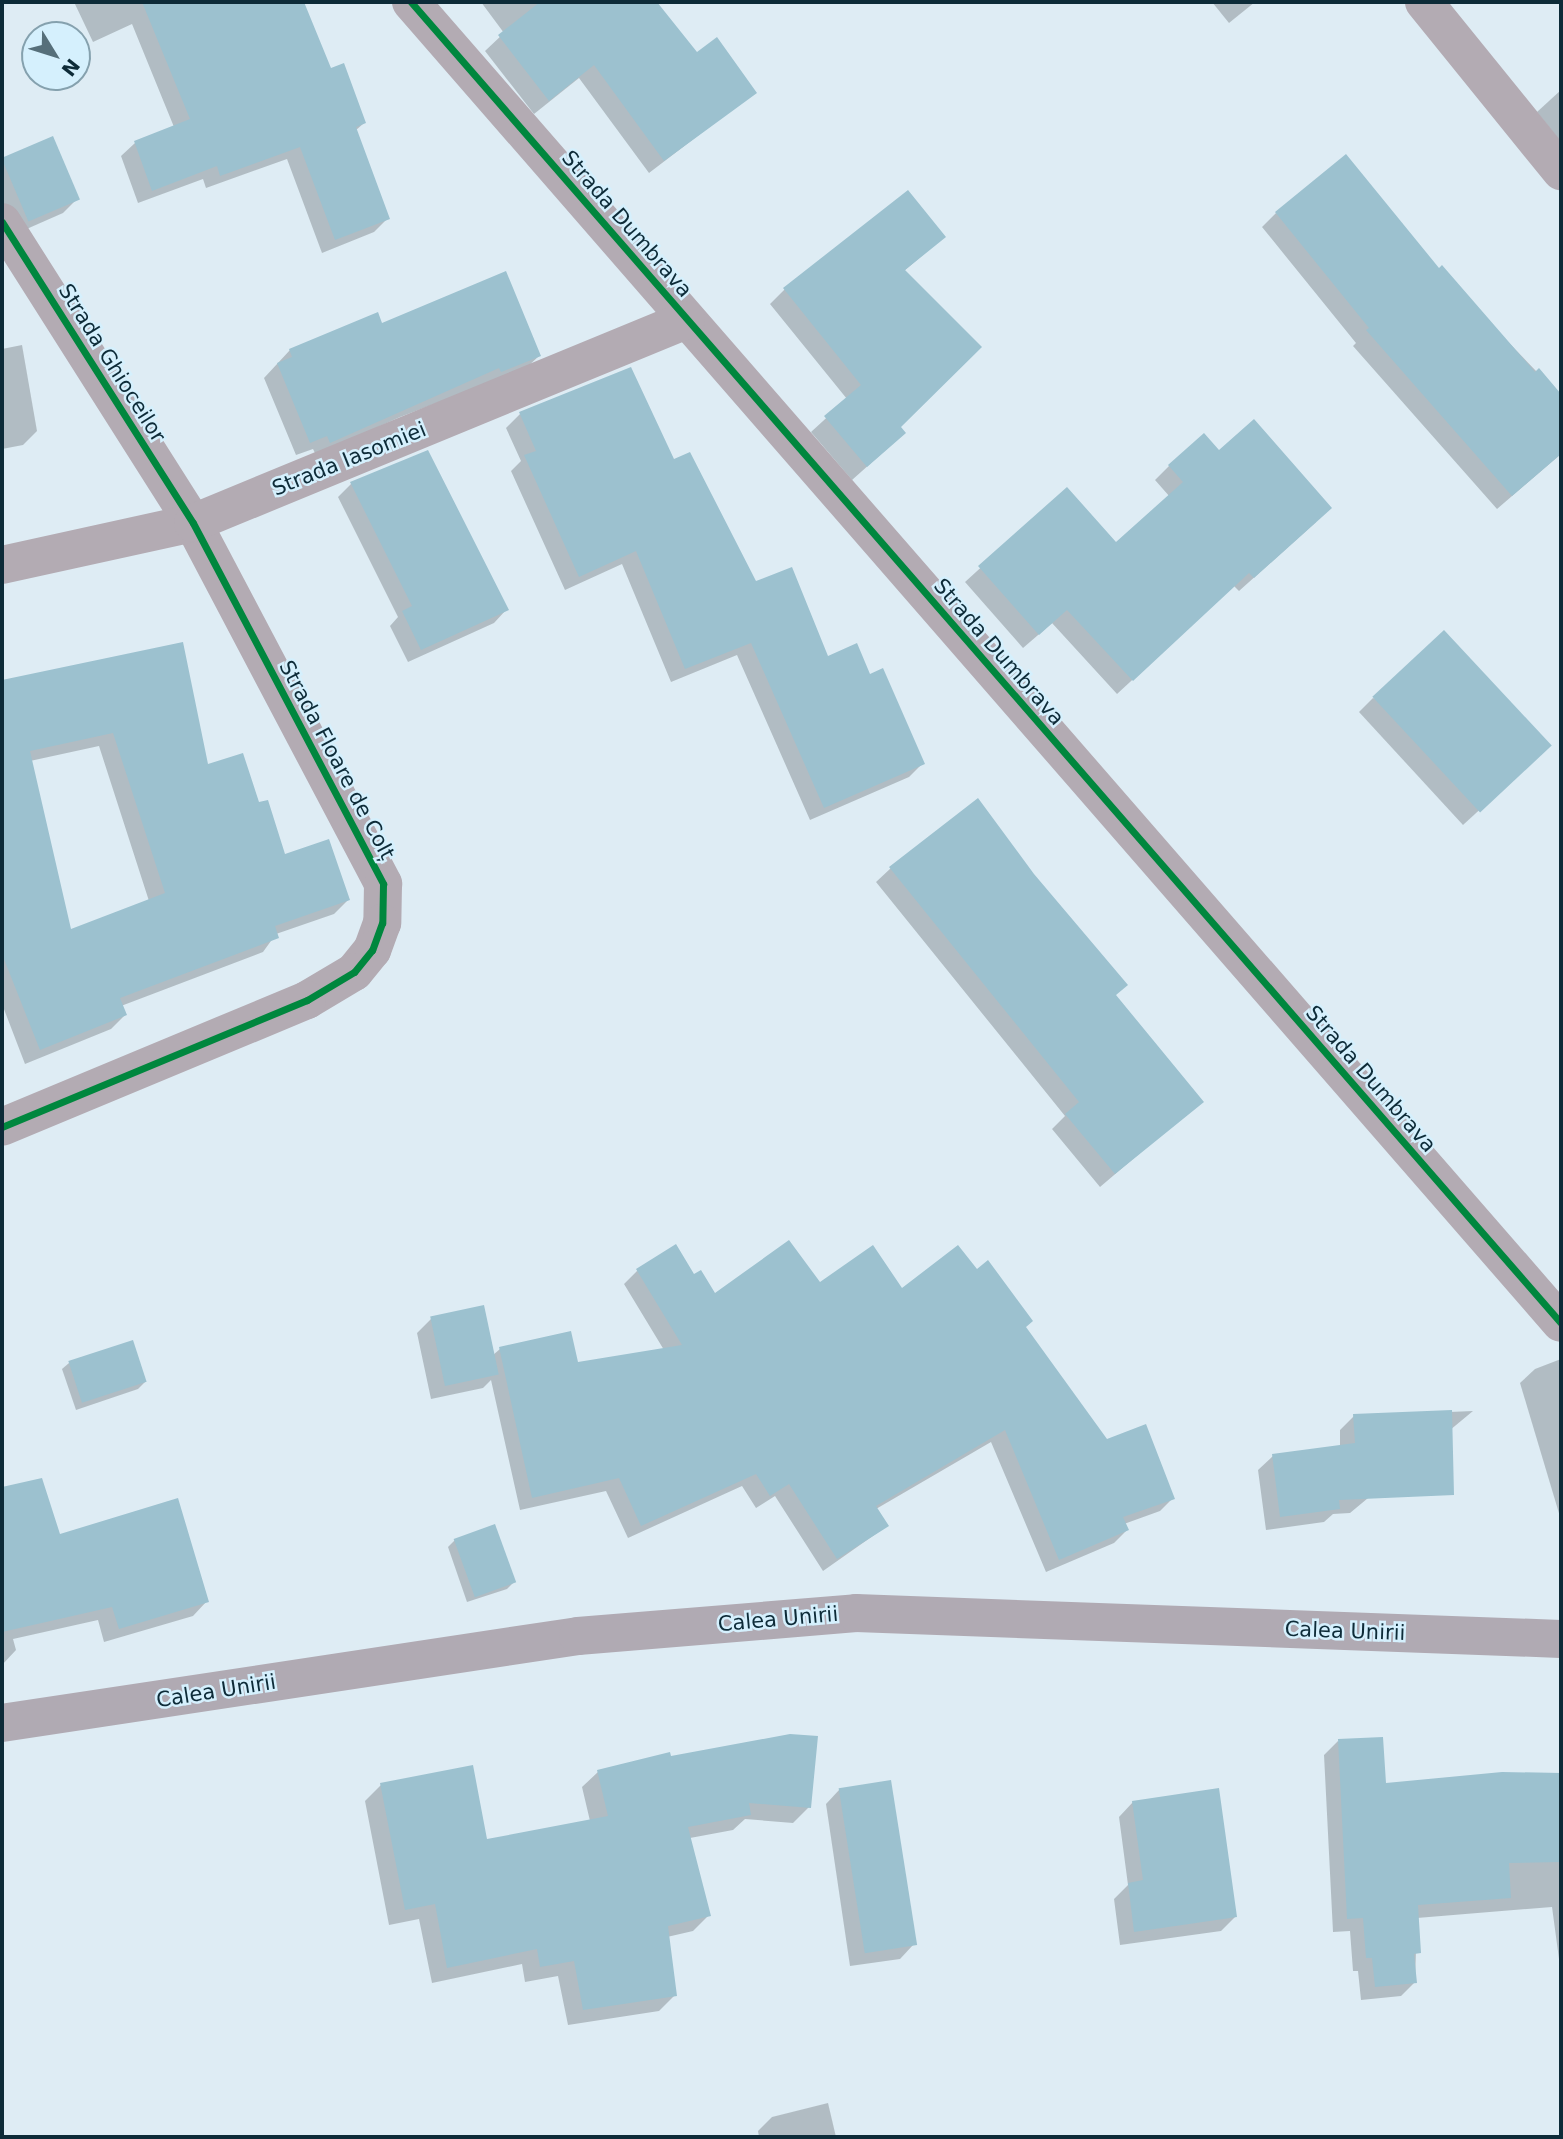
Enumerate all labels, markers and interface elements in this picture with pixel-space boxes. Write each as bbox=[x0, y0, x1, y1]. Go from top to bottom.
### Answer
north arrow bbox=[21, 21, 91, 91]
text: N bbox=[57, 55, 85, 81]
street label: Strada Dumbrava bbox=[556, 146, 698, 302]
street label: Strada Ghioceilor bbox=[53, 279, 171, 447]
street label: Strada Iasomiei bbox=[268, 417, 430, 501]
street label: Strada Dumbrava bbox=[928, 574, 1070, 730]
street label: Strada Floare de Colț bbox=[274, 656, 400, 864]
street label: Strada Dumbrava bbox=[1300, 1001, 1442, 1157]
street label: Calea Unirii bbox=[717, 1601, 839, 1637]
street label: Calea Unirii bbox=[1284, 1616, 1406, 1646]
street label: Calea Unirii bbox=[154, 1669, 278, 1713]

